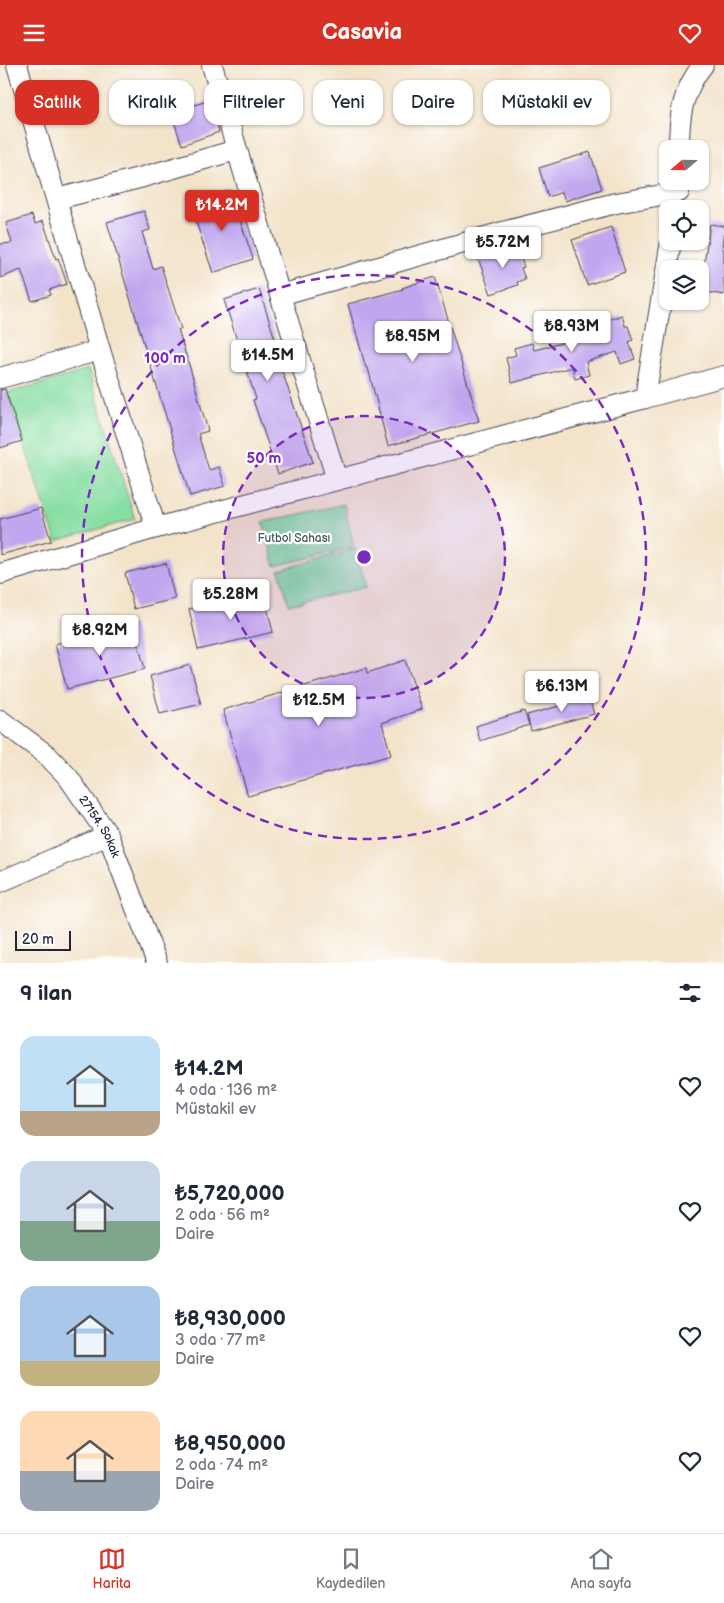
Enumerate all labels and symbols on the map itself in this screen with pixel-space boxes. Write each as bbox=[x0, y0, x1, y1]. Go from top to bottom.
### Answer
north arrow bbox=[659, 140, 709, 190]
pin: ₺14.2M bbox=[181, 189, 263, 232]
pin: ₺5.72M bbox=[462, 227, 544, 269]
pin: ₺8.93M bbox=[531, 311, 613, 353]
pin: ₺8.95M bbox=[372, 321, 454, 363]
pin: ₺14.5M bbox=[227, 339, 309, 382]
text: 100 m bbox=[144, 349, 186, 368]
text: 50 m bbox=[247, 449, 282, 468]
park label: Futbol Sahası bbox=[258, 531, 331, 546]
centre of rings bbox=[355, 548, 373, 566]
pin: ₺5.28M bbox=[190, 579, 272, 621]
pin: ₺8.92M bbox=[59, 615, 141, 657]
pin: ₺6.13M bbox=[521, 671, 603, 713]
pin: ₺12.5M bbox=[278, 685, 360, 727]
street label: 27154. Sokak bbox=[76, 793, 123, 860]
scale bar bbox=[15, 928, 71, 951]

